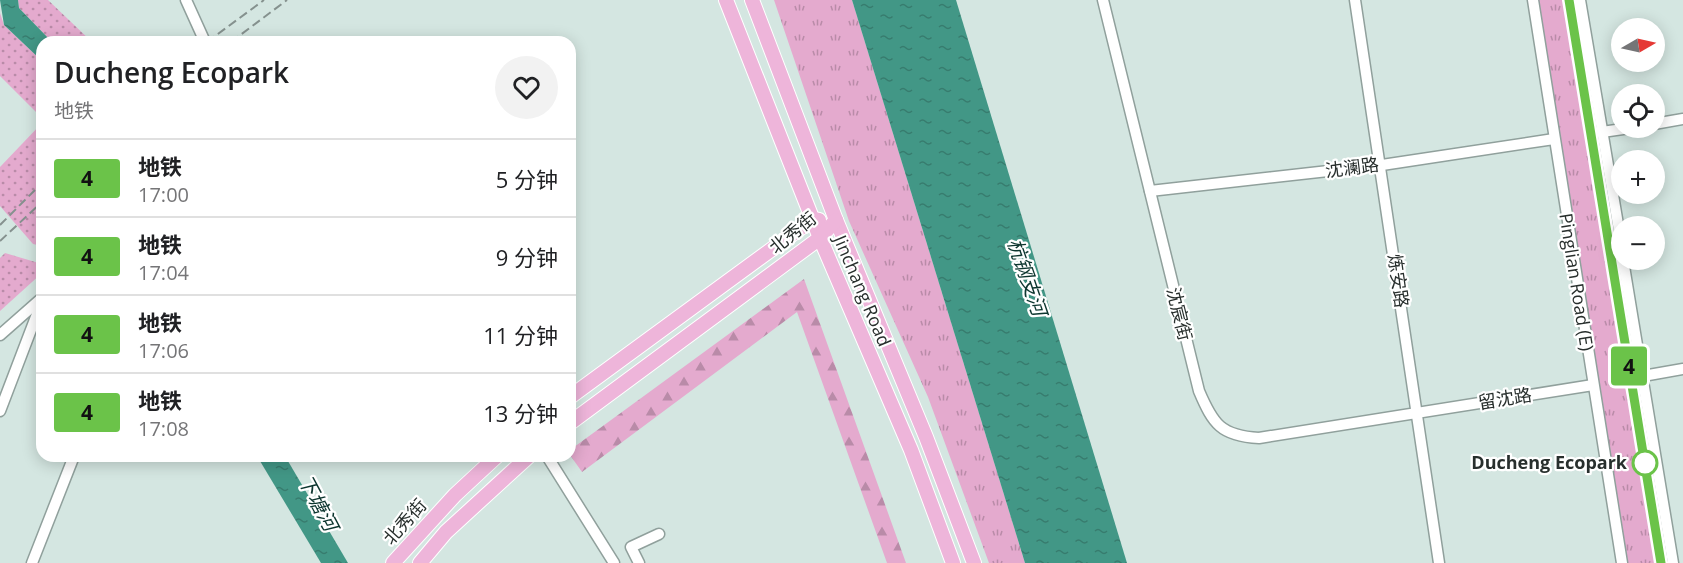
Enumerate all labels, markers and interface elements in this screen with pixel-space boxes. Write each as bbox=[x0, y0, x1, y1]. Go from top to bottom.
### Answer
north arrow bbox=[1611, 18, 1665, 72]
map controls bbox=[1611, 18, 1665, 270]
text: Ducheng Ecopark bbox=[54, 53, 289, 91]
button: heart bbox=[495, 56, 558, 119]
button: locate bbox=[1611, 84, 1665, 138]
text: 地铁 bbox=[54, 97, 94, 124]
button: + bbox=[1611, 150, 1665, 204]
text: 地铁 bbox=[138, 151, 182, 181]
street label: 沈澜路 bbox=[1324, 152, 1380, 182]
text: 4 bbox=[81, 164, 93, 192]
text: 5 分钟 bbox=[496, 164, 558, 194]
text: 17:00 bbox=[138, 181, 189, 208]
street label: 北秀街 bbox=[764, 206, 821, 259]
street label: Pinglian Road (E) bbox=[1554, 211, 1600, 352]
button: − bbox=[1611, 216, 1665, 270]
text: 地铁 bbox=[138, 229, 182, 259]
street label: Jinchang Road bbox=[828, 230, 897, 350]
water label: 杭钢支河 bbox=[1002, 235, 1055, 323]
text: 4 bbox=[81, 242, 93, 270]
text: 9 分钟 bbox=[496, 242, 558, 272]
street label: 炼安路 bbox=[1383, 252, 1415, 309]
text: 17:04 bbox=[138, 259, 189, 286]
street label: 沈宸街 bbox=[1162, 285, 1198, 343]
text: 地铁 bbox=[138, 307, 182, 337]
text: 4 bbox=[81, 320, 93, 348]
text: 11 分钟 bbox=[483, 320, 558, 350]
text: 17:06 bbox=[138, 337, 189, 364]
line badge: 4 bbox=[1610, 346, 1648, 386]
text: 4 bbox=[1623, 352, 1635, 380]
street label: 留沈路 bbox=[1476, 382, 1533, 414]
text: 地铁 bbox=[138, 385, 182, 415]
text: 4 bbox=[81, 398, 93, 426]
text: 13 分钟 bbox=[483, 398, 558, 428]
text: 17:08 bbox=[138, 415, 189, 442]
place label: Ducheng Ecopark bbox=[1471, 450, 1628, 474]
marker: Ducheng Ecopark bbox=[1632, 450, 1658, 476]
water label: 下塘河 bbox=[292, 470, 346, 539]
street label: 北秀街 bbox=[377, 493, 431, 549]

